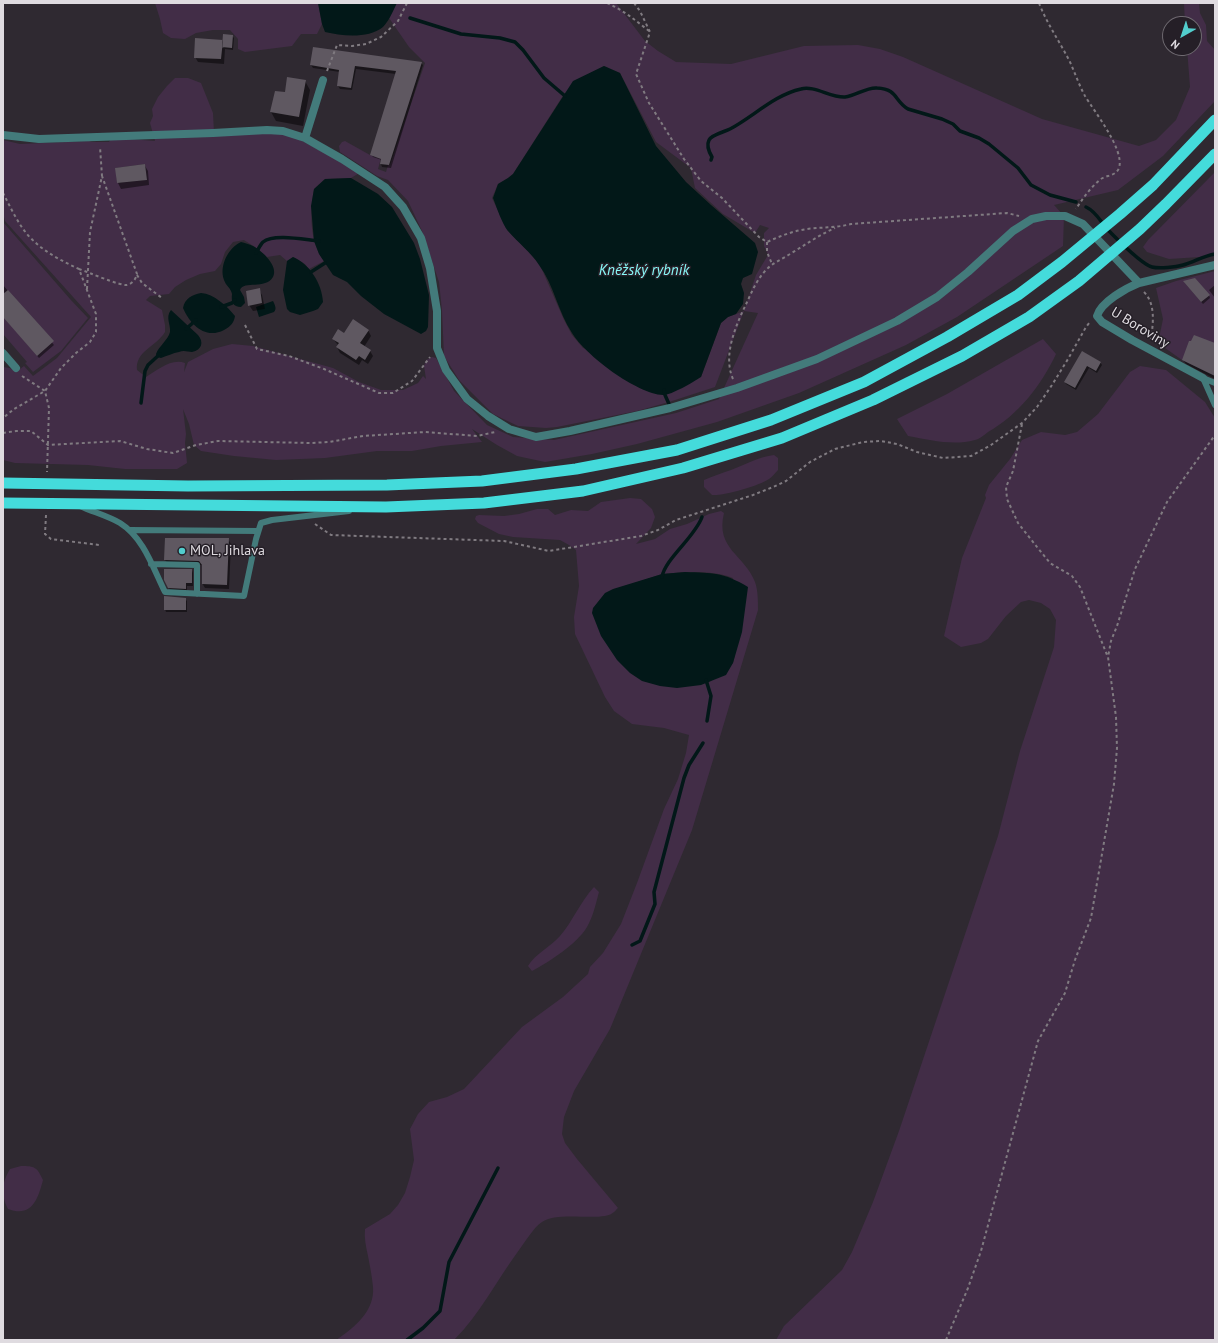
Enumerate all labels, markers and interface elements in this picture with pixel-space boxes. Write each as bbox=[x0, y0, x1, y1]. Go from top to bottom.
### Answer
north arrow bbox=[1162, 16, 1202, 56]
text: N bbox=[1168, 37, 1182, 52]
water label: Kněžský rybník bbox=[599, 262, 689, 280]
street label: U Boroviny bbox=[1108, 304, 1172, 352]
place label: MOL, Jihlava bbox=[190, 543, 265, 559]
marker: MOL, Jihlava bbox=[177, 546, 187, 556]

